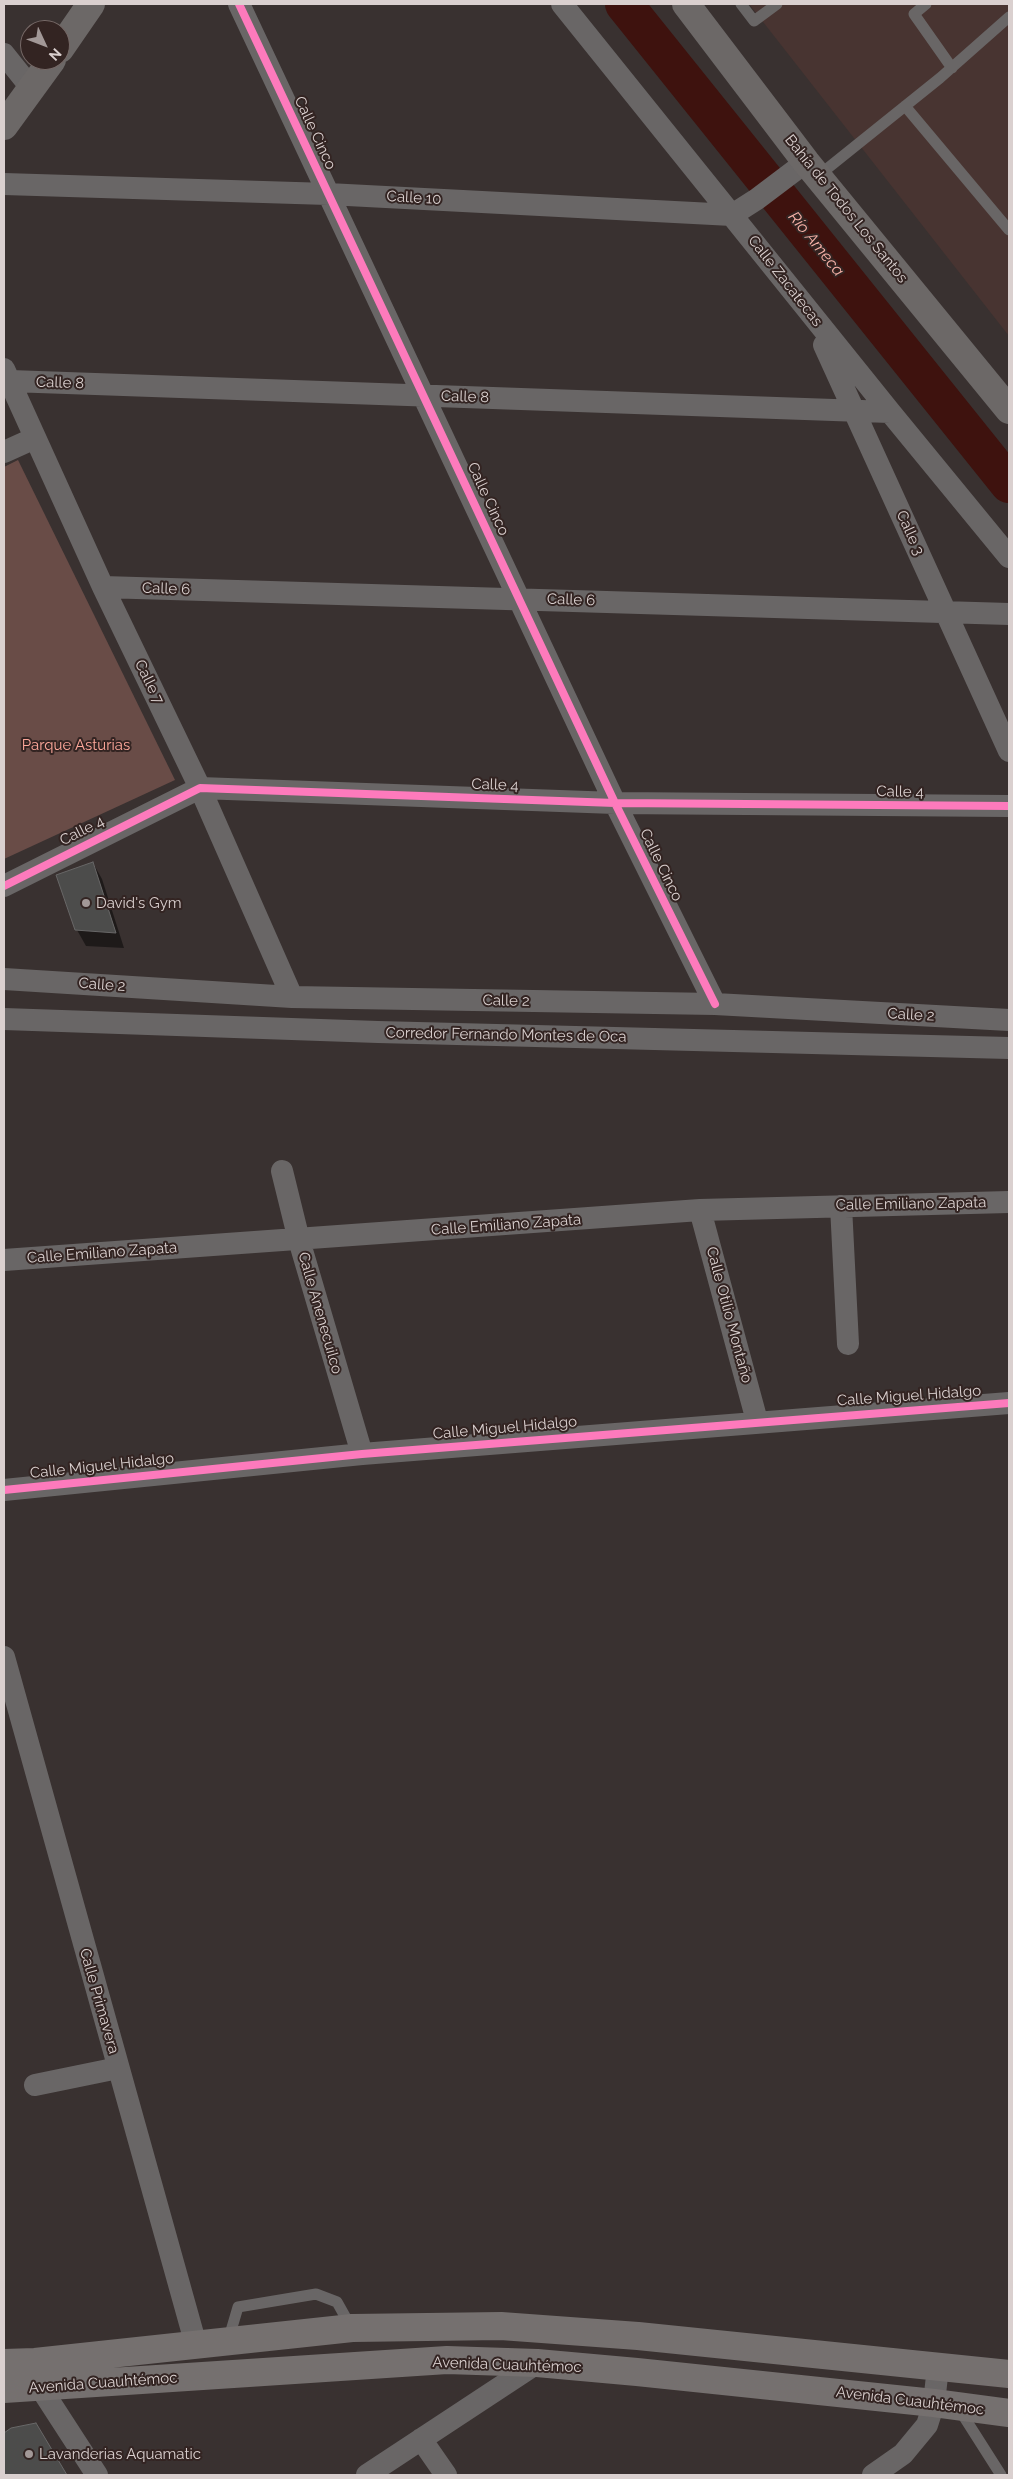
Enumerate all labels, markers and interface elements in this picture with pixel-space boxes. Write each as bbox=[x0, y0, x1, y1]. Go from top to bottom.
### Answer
north arrow bbox=[20, 20, 70, 70]
text: N bbox=[46, 45, 65, 64]
street label: Calle Cinco bbox=[290, 94, 340, 172]
street label: Bahía de Todos Los Santos bbox=[781, 131, 911, 287]
street label: Calle 10 bbox=[386, 188, 442, 208]
water label: Río Ameca bbox=[784, 208, 848, 280]
street label: Calle Zacatecas bbox=[744, 232, 826, 330]
street label: Calle 8 bbox=[36, 373, 84, 393]
street label: Calle 8 bbox=[441, 387, 489, 407]
street label: Calle Cinco bbox=[463, 460, 513, 538]
street label: Calle 3 bbox=[892, 508, 928, 558]
street label: Calle 6 bbox=[142, 579, 190, 599]
street label: Calle 6 bbox=[547, 590, 595, 610]
street label: Calle 7 bbox=[131, 657, 167, 707]
park label: Parque Asturias bbox=[22, 736, 130, 754]
street label: Calle 4 bbox=[471, 775, 519, 795]
street label: Calle 4 bbox=[876, 783, 924, 801]
street label: Calle 4 bbox=[57, 812, 107, 850]
street label: Calle Cinco bbox=[636, 826, 686, 904]
place label: David's Gym bbox=[96, 894, 182, 912]
marker: David's Gym bbox=[80, 897, 92, 909]
street label: Calle 2 bbox=[78, 974, 126, 996]
street label: Calle 2 bbox=[482, 992, 530, 1010]
street label: Calle 2 bbox=[887, 1005, 935, 1025]
street label: Corredor Fernando Montes de Oca bbox=[385, 1024, 627, 1046]
street label: Calle Emiliano Zapata bbox=[836, 1194, 986, 1214]
street label: Calle Emiliano Zapata bbox=[430, 1211, 582, 1239]
street label: Calle Emiliano Zapata bbox=[26, 1239, 178, 1267]
street label: Calle Otilio Montaño bbox=[702, 1245, 756, 1385]
street label: Calle Anenecuilco bbox=[294, 1250, 346, 1376]
street label: Calle Miguel Hidalgo bbox=[836, 1382, 982, 1410]
street label: Calle Miguel Hidalgo bbox=[432, 1413, 578, 1443]
street label: Calle Miguel Hidalgo bbox=[29, 1449, 175, 1483]
street label: Calle Primavera bbox=[75, 1946, 123, 2056]
street label: Avenida Cuauhtémoc bbox=[432, 2353, 582, 2377]
street label: Avenida Cuauhtémoc bbox=[28, 2369, 178, 2397]
street label: Avenida Cuauhtémoc bbox=[835, 2383, 985, 2419]
place label: Lavanderias Aquamatic bbox=[39, 2445, 201, 2463]
marker: Lavanderias Aquamatic bbox=[23, 2448, 35, 2460]

